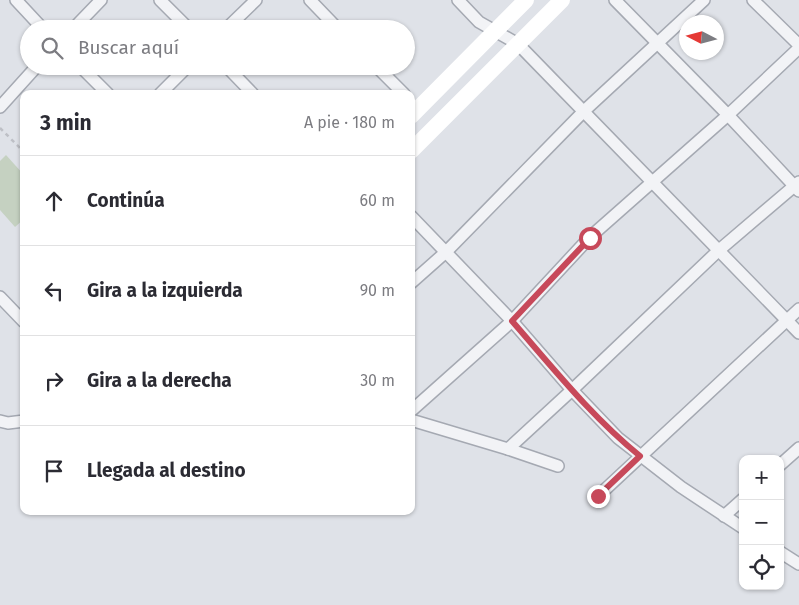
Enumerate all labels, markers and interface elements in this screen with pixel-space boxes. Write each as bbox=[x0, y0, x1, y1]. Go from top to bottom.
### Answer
north arrow bbox=[679, 15, 724, 60]
search box bbox=[20, 20, 415, 75]
icon: search bbox=[38, 34, 66, 62]
text: Buscar aquí bbox=[78, 36, 179, 59]
text: 3 min bbox=[40, 110, 92, 136]
text: A pie · 180 m bbox=[304, 113, 395, 132]
icon: ahead bbox=[40, 187, 68, 215]
text: Continúa bbox=[87, 189, 165, 212]
text: 60 m bbox=[360, 191, 395, 210]
route start bbox=[579, 227, 602, 250]
icon: left bbox=[40, 277, 68, 305]
text: Gira a la izquierda bbox=[87, 279, 243, 302]
text: 90 m bbox=[360, 281, 395, 300]
icon: right bbox=[40, 367, 68, 395]
text: Gira a la derecha bbox=[87, 369, 232, 392]
text: 30 m bbox=[360, 371, 395, 390]
map controls bbox=[739, 455, 784, 590]
button: + bbox=[739, 455, 784, 500]
icon: arrive bbox=[40, 457, 68, 485]
text: Llegada al destino bbox=[87, 459, 246, 482]
route end bbox=[587, 485, 610, 508]
button: − bbox=[739, 500, 784, 545]
button: locate bbox=[739, 545, 784, 590]

